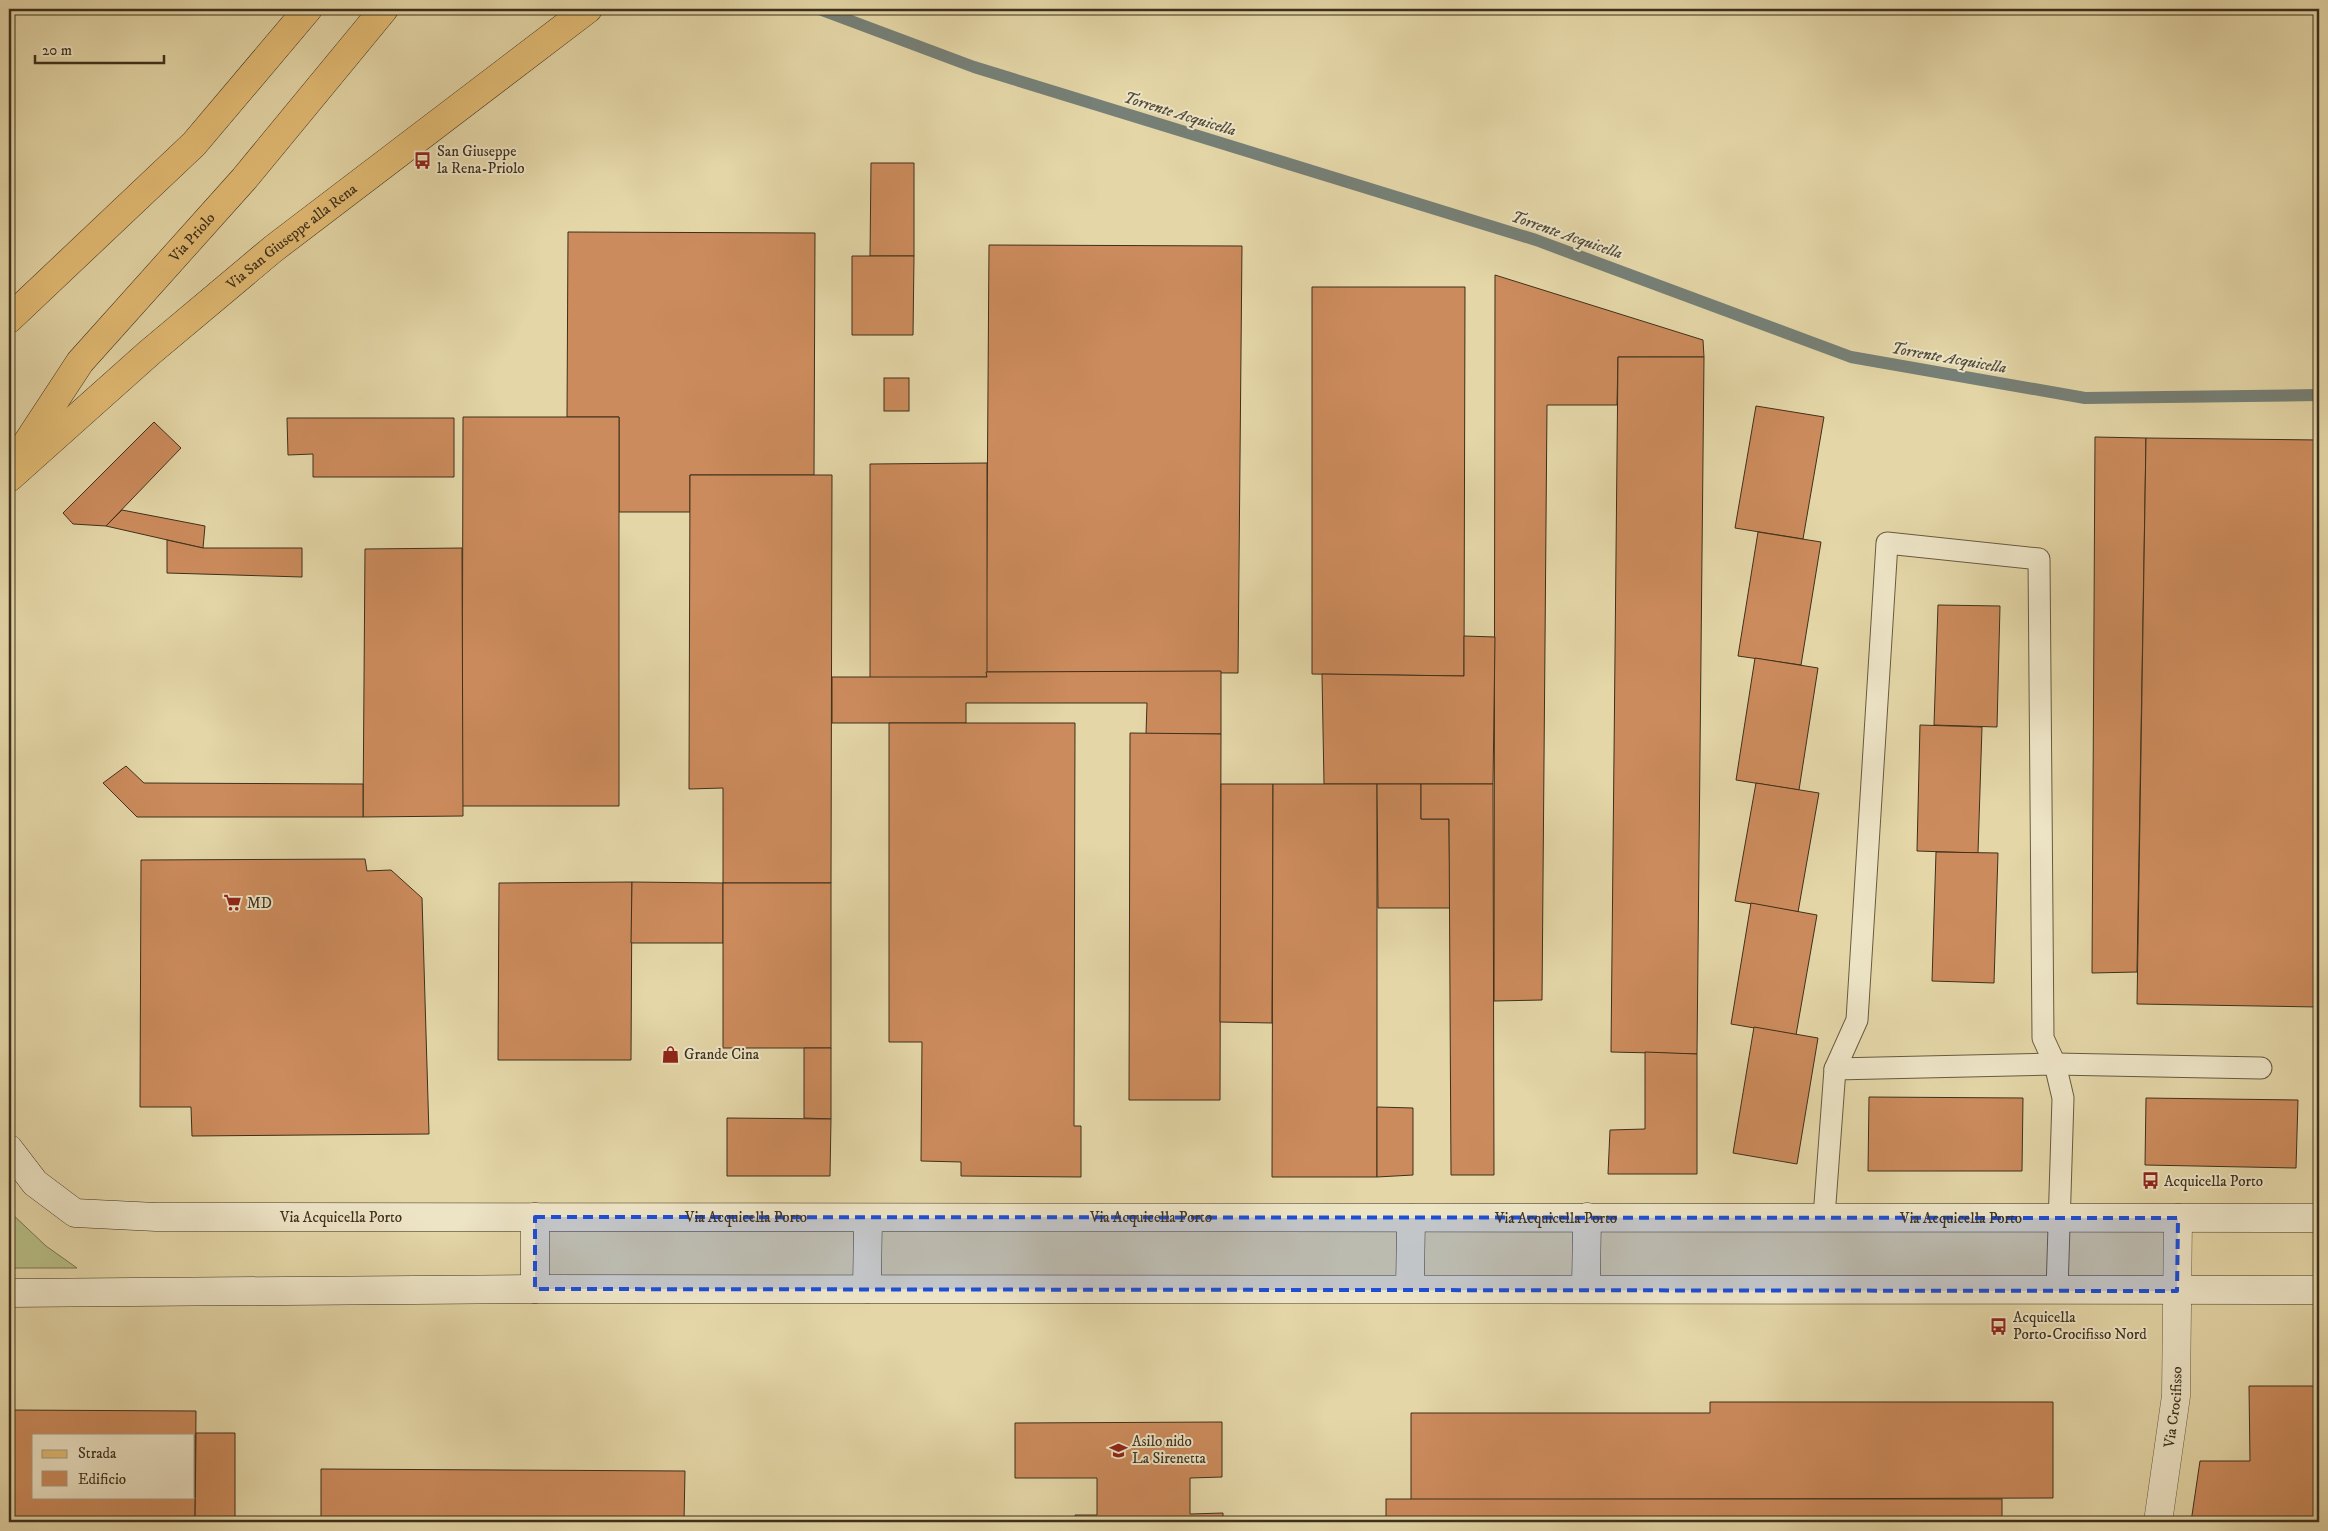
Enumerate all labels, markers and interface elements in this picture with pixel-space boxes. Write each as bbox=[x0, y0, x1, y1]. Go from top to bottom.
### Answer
scale bar bbox=[35, 32, 164, 64]
text: 20 m bbox=[42, 41, 72, 60]
water label: Torrente Acquicella bbox=[1121, 87, 1239, 141]
place label: San Giuseppe la Rena-Priolo bbox=[437, 142, 525, 178]
bus stop icon: San Giuseppe la Rena-Priolo bbox=[413, 150, 433, 170]
street label: Via San Giuseppe alla Rena bbox=[222, 179, 361, 294]
water label: Torrente Acquicella bbox=[1509, 207, 1625, 263]
street label: Via Priolo bbox=[164, 208, 219, 266]
water label: Torrente Acquicella bbox=[1890, 338, 2008, 378]
supermarket icon: MD bbox=[223, 893, 243, 913]
place label: MD bbox=[247, 894, 272, 913]
shop icon: Grande Cina bbox=[660, 1044, 680, 1064]
place label: Grande Cina bbox=[684, 1045, 760, 1064]
bus stop icon: Acquicella Porto bbox=[2140, 1171, 2160, 1191]
place label: Acquicella Porto bbox=[2164, 1172, 2263, 1191]
street label: Via Acquicella Porto bbox=[279, 1208, 402, 1227]
street label: Via Acquicella Porto bbox=[684, 1208, 807, 1227]
street label: Via Acquicella Porto bbox=[1089, 1208, 1212, 1227]
street label: Via Acquicella Porto bbox=[1494, 1208, 1617, 1227]
street label: Via Acquicella Porto bbox=[1899, 1208, 2022, 1227]
place label: Acquicella Porto-Crocifisso Nord bbox=[2013, 1308, 2147, 1344]
bus stop icon: Acquicella Porto-Crocifisso Nord bbox=[1989, 1316, 2009, 1336]
street label: Via Crocifisso bbox=[2159, 1366, 2186, 1450]
place label: Asilo nido La Sirenetta bbox=[1132, 1432, 1207, 1468]
legend bbox=[32, 1434, 195, 1498]
school or university icon: Asilo nido La Sirenetta bbox=[1108, 1440, 1128, 1460]
text: Strada bbox=[78, 1444, 117, 1463]
text: Edificio bbox=[78, 1470, 126, 1489]

